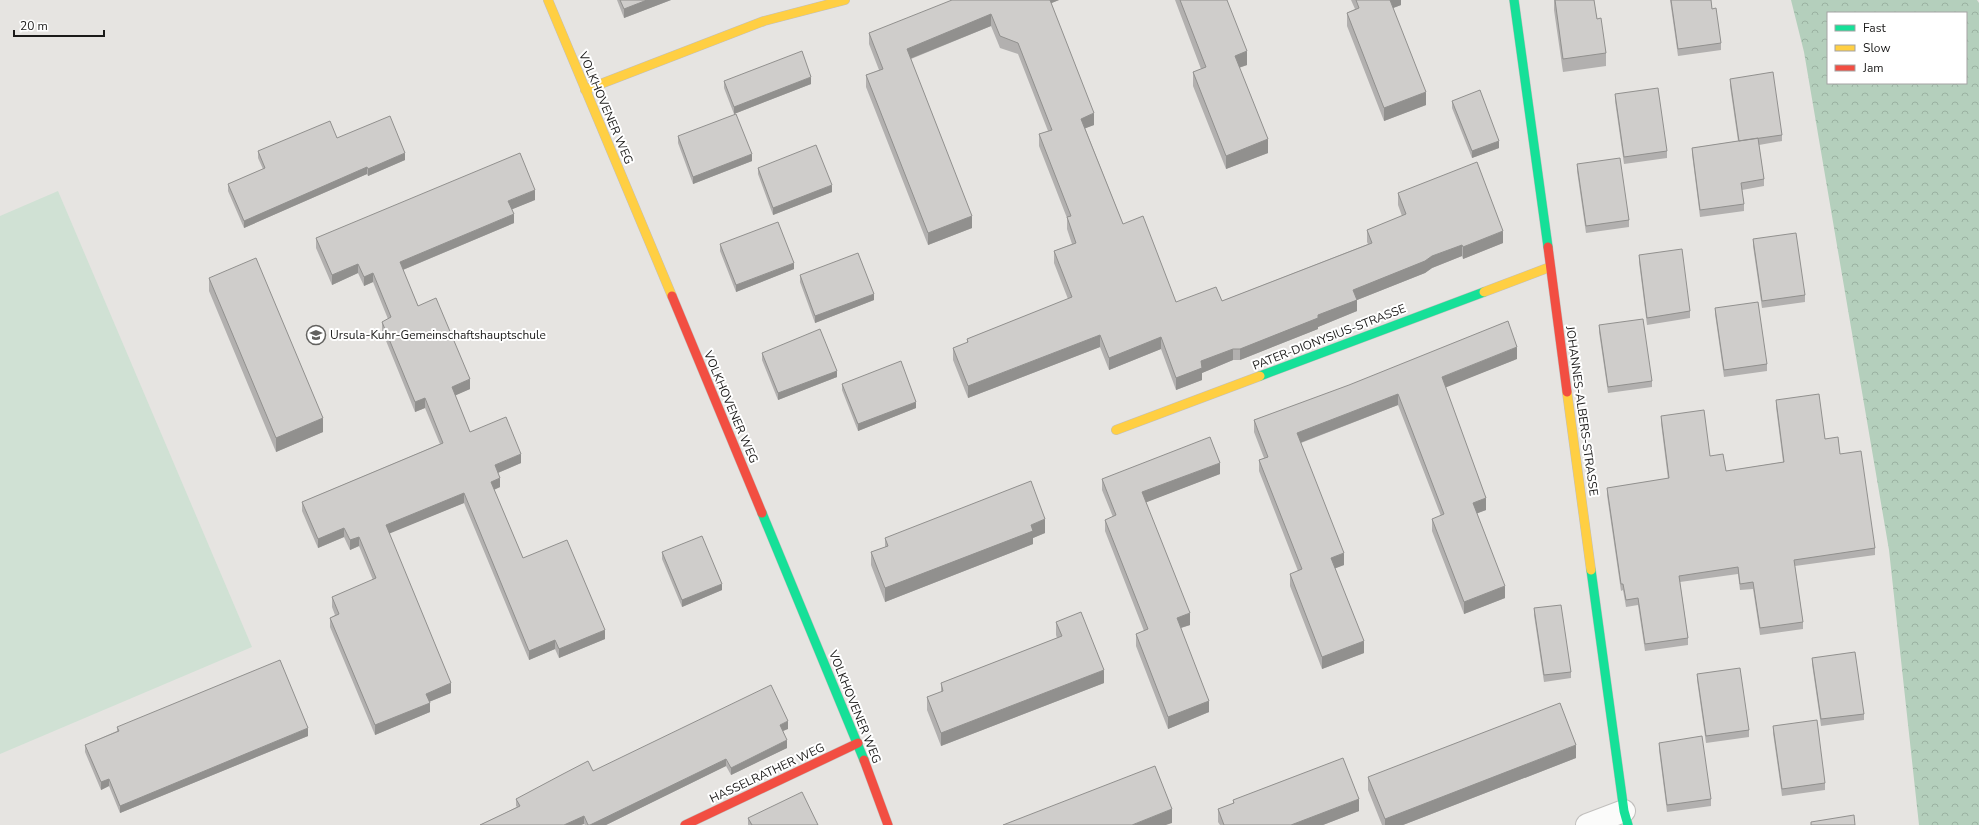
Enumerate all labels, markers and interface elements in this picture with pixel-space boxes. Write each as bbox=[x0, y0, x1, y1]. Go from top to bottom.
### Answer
scale bar bbox=[14, 12, 104, 38]
legend bbox=[1827, 12, 1967, 84]
text: 20 m bbox=[20, 18, 48, 34]
text: Fast bbox=[1863, 20, 1886, 36]
text: Slow bbox=[1863, 40, 1891, 56]
street label: VOLKHOVENER WEG bbox=[575, 48, 637, 167]
text: Jam bbox=[1862, 60, 1884, 76]
street label: PATER-DIONYSIUS-STRASSE bbox=[1250, 300, 1408, 374]
school or university icon: Ursula-Kuhr-Gemeinschaftshauptschule bbox=[305, 324, 327, 346]
street label: JOHANNES-ALBERS-STRASSE bbox=[1562, 324, 1602, 497]
place label: Ursula-Kuhr-Gemeinschaftshauptschule bbox=[330, 327, 546, 343]
street label: VOLKHOVENER WEG bbox=[700, 347, 762, 466]
street label: VOLKHOVENER WEG bbox=[825, 647, 885, 766]
street label: HASSELRATHER WEG bbox=[707, 739, 827, 807]

